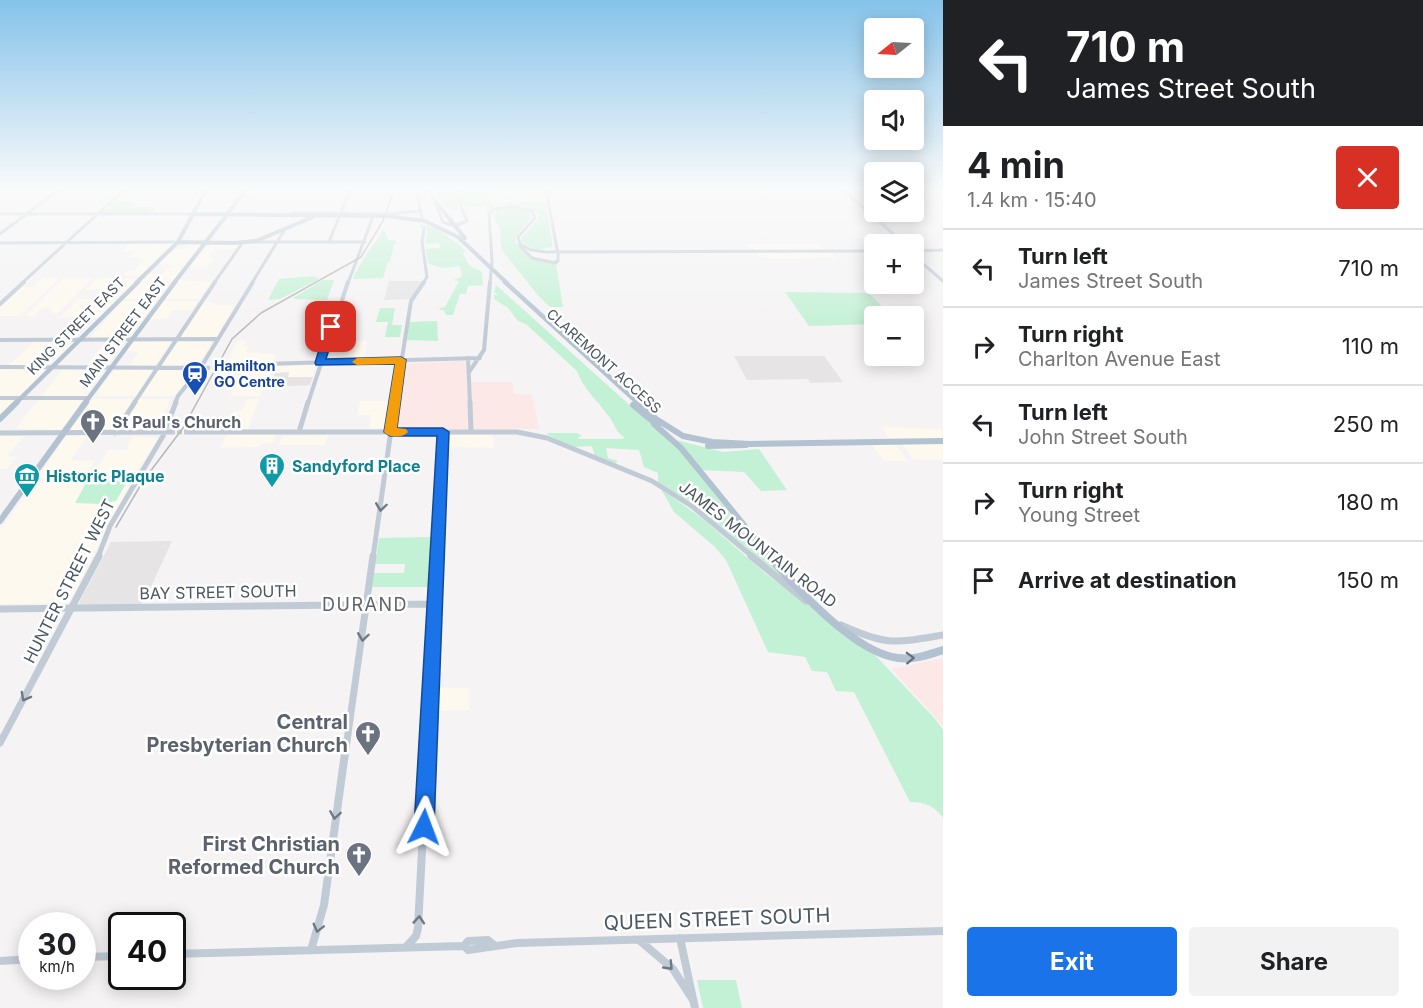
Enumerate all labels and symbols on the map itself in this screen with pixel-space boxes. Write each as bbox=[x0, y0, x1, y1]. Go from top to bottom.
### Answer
north arrow bbox=[864, 18, 924, 78]
street label: KING STREET EAST bbox=[23, 273, 128, 378]
street label: MAIN STREET EAST bbox=[76, 273, 170, 390]
pin bbox=[305, 301, 356, 352]
street label: CLAREMONT ACCESS bbox=[544, 305, 665, 417]
place label: Hamilton GO Centre bbox=[214, 357, 285, 390]
station icon: Hamilton GO Centre bbox=[180, 359, 210, 397]
church icon: St Paul's Church bbox=[78, 407, 108, 445]
place label: St Paul's Church bbox=[112, 412, 241, 432]
building icon: Sandyford Place bbox=[257, 451, 287, 489]
place label: Sandyford Place bbox=[292, 456, 421, 476]
museum icon: Historic Plaque bbox=[12, 461, 42, 499]
place label: Historic Plaque bbox=[46, 466, 165, 486]
street label: JAMES MOUNTAIN ROAD bbox=[675, 476, 841, 612]
street label: HUNTER STREET WEST bbox=[19, 496, 119, 666]
one-way arrow bbox=[375, 502, 387, 511]
street label: BAY STREET SOUTH bbox=[139, 581, 297, 603]
district label: DURAND bbox=[322, 594, 408, 615]
one-way arrow bbox=[357, 632, 369, 642]
one-way arrow bbox=[906, 651, 915, 664]
one-way arrow bbox=[21, 690, 32, 701]
place label: Central Presbyterian Church bbox=[147, 710, 348, 757]
church icon: Central Presbyterian Church bbox=[353, 719, 383, 757]
position arrow bbox=[392, 795, 456, 859]
one-way arrow bbox=[330, 810, 342, 820]
place label: First Christian Reformed Church bbox=[168, 832, 340, 879]
church icon: First Christian Reformed Church bbox=[344, 840, 374, 878]
street label: QUEEN STREET SOUTH bbox=[603, 903, 831, 935]
speed limit sign: 40 bbox=[108, 912, 186, 990]
one-way arrow bbox=[412, 915, 425, 924]
one-way arrow bbox=[313, 922, 325, 933]
one-way arrow bbox=[662, 958, 673, 969]

